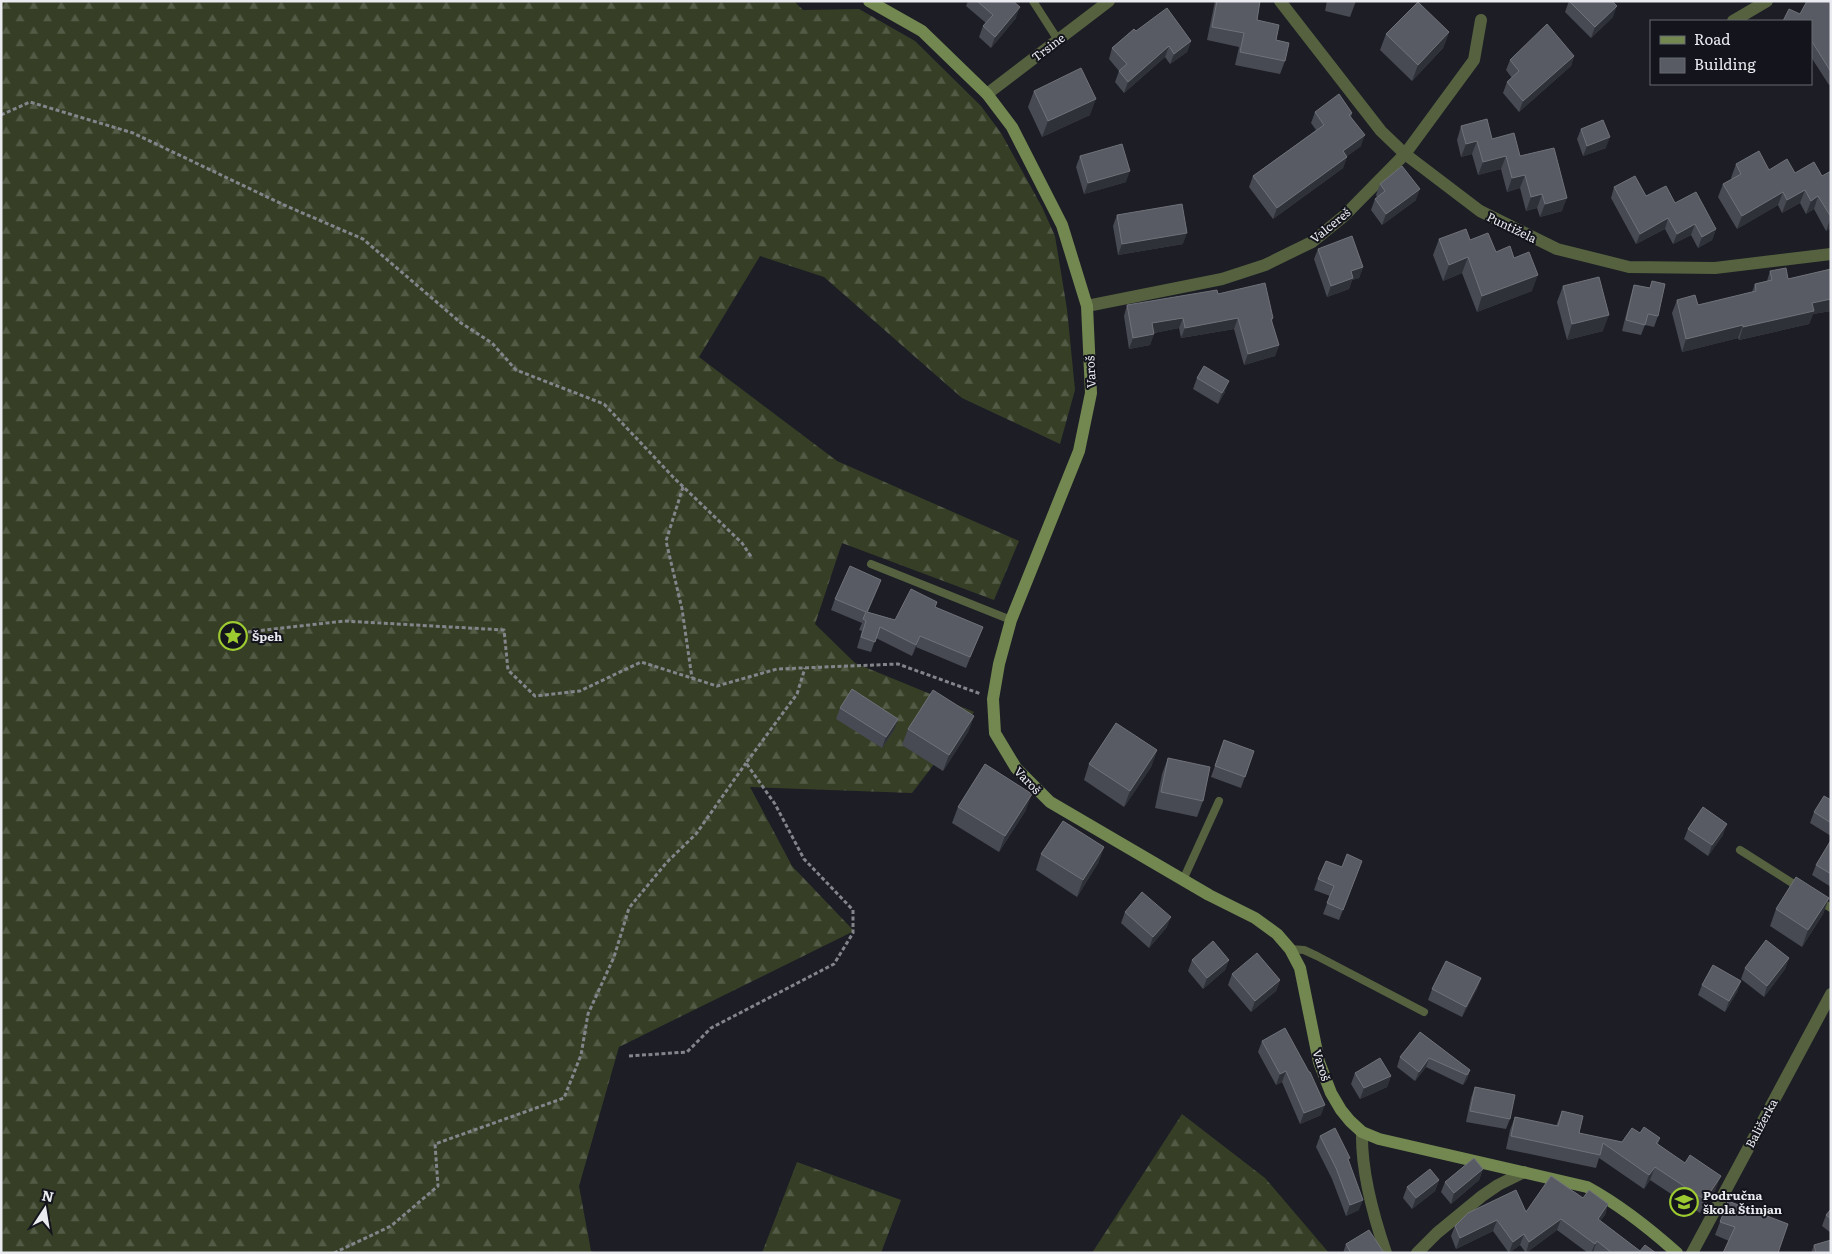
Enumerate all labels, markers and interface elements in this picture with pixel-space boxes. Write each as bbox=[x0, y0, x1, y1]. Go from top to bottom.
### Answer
legend bbox=[1650, 20, 1812, 85]
text: Road bbox=[1694, 27, 1730, 50]
street label: Trsine bbox=[1028, 28, 1068, 66]
text: Building bbox=[1694, 52, 1756, 75]
street label: Valcereš bbox=[1306, 203, 1355, 247]
street label: Puntižela bbox=[1484, 207, 1541, 247]
street label: Varoš bbox=[1080, 355, 1100, 389]
place icon: Špeh bbox=[218, 621, 248, 651]
place label: Špeh bbox=[252, 627, 282, 645]
street label: Varoš bbox=[1010, 762, 1046, 798]
street label: Varoš bbox=[1308, 1047, 1336, 1084]
street label: Baližerka bbox=[1740, 1095, 1782, 1151]
north arrow bbox=[20, 1184, 70, 1234]
text: N bbox=[40, 1184, 56, 1206]
place label: Područna škola Štinjan bbox=[1703, 1186, 1783, 1218]
school or university icon: Područna škola Štinjan bbox=[1669, 1187, 1699, 1217]

